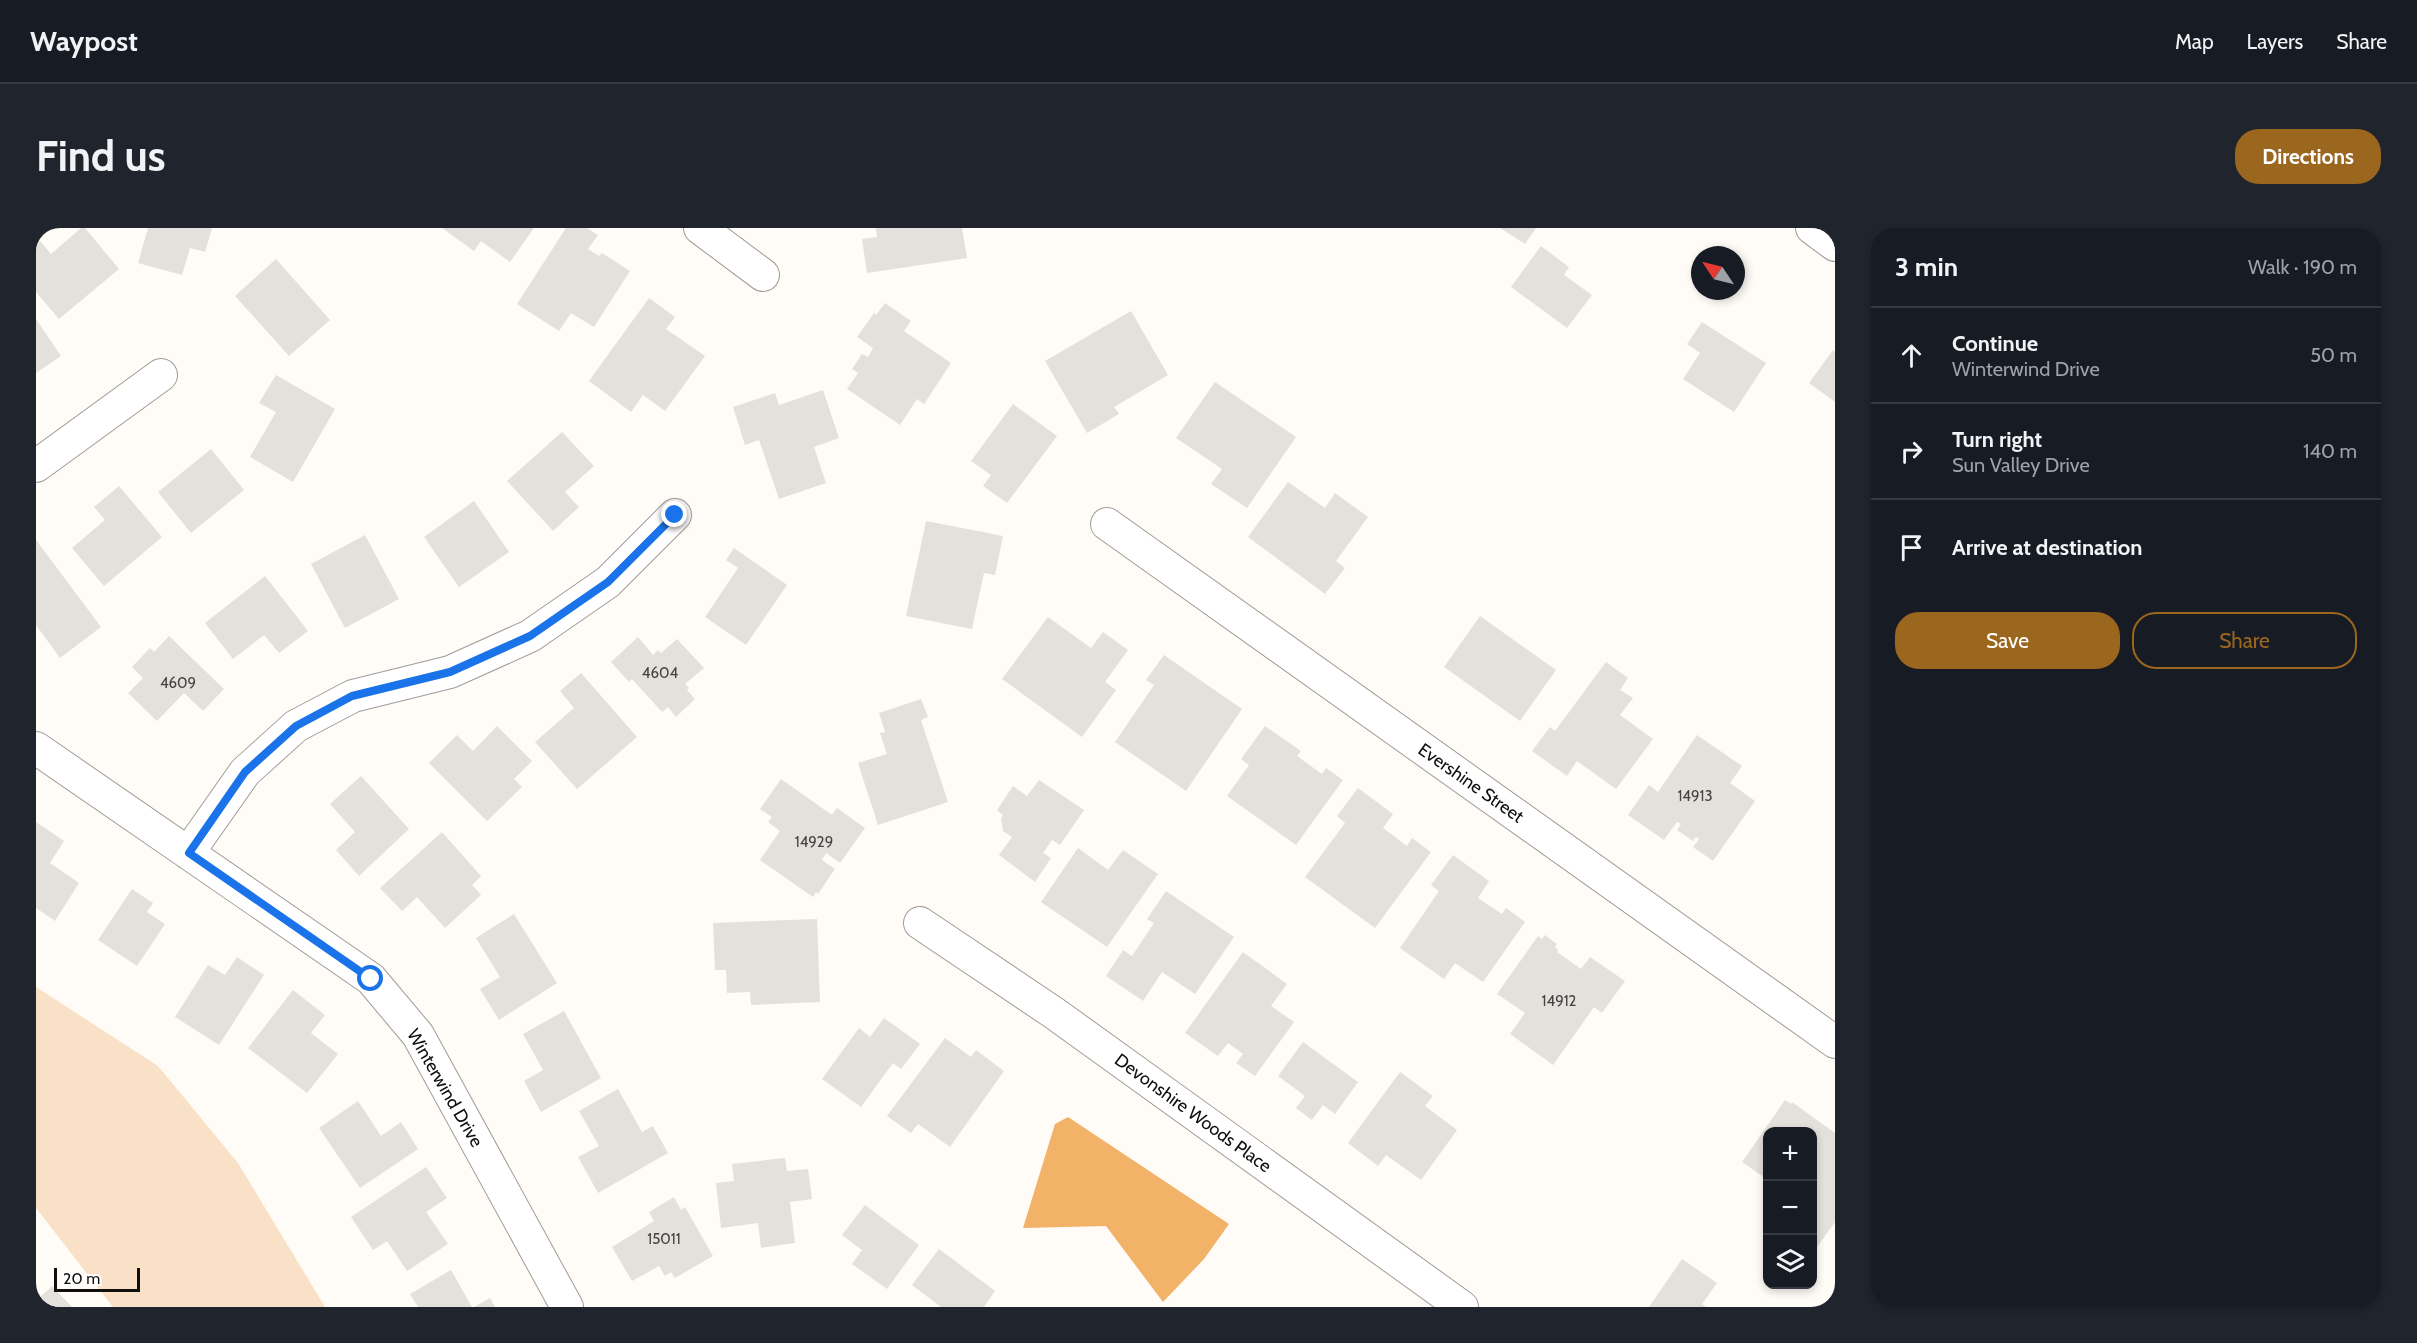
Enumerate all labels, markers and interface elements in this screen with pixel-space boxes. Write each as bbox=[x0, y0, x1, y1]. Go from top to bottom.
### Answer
text: Waypost bbox=[30, 24, 138, 58]
text: Map bbox=[2175, 29, 2214, 54]
text: Layers bbox=[2247, 29, 2303, 54]
text: Share bbox=[2336, 29, 2387, 54]
button: Directions bbox=[2235, 129, 2381, 184]
text: Find us bbox=[36, 130, 165, 182]
north arrow bbox=[1691, 246, 1745, 300]
text: 3 min bbox=[1895, 251, 1958, 283]
text: Walk · 190 m bbox=[2248, 255, 2357, 279]
text: Continue bbox=[1952, 330, 2038, 357]
icon: ahead bbox=[1895, 339, 1928, 372]
text: 50 m bbox=[2310, 343, 2357, 367]
text: Winterwind Drive bbox=[1952, 357, 2100, 381]
text: Turn right bbox=[1952, 426, 2042, 453]
icon: right bbox=[1895, 435, 1928, 468]
text: 140 m bbox=[2303, 439, 2357, 463]
text: Sun Valley Drive bbox=[1952, 453, 2090, 477]
route end bbox=[661, 501, 687, 527]
icon: arrive bbox=[1895, 531, 1928, 564]
text: Arrive at destination bbox=[1952, 534, 2142, 561]
button: Save bbox=[1895, 612, 2120, 669]
button: Share bbox=[2132, 612, 2357, 669]
house number: 4604 bbox=[642, 664, 678, 682]
house number: 4609 bbox=[160, 674, 196, 692]
street label: Evershine Street bbox=[1414, 738, 1528, 828]
house number: 14913 bbox=[1677, 787, 1713, 805]
house number: 14929 bbox=[795, 833, 833, 851]
route start bbox=[357, 965, 383, 991]
house number: 14912 bbox=[1542, 992, 1577, 1010]
street label: Winterwind Drive bbox=[402, 1025, 488, 1151]
street label: Devonshire Woods Place bbox=[1110, 1049, 1276, 1177]
map controls bbox=[1763, 1127, 1817, 1289]
button: + bbox=[1763, 1127, 1817, 1181]
button: − bbox=[1763, 1181, 1817, 1235]
house number: 15011 bbox=[647, 1230, 681, 1248]
button: layers bbox=[1763, 1235, 1817, 1289]
scale bar bbox=[54, 1265, 140, 1292]
text: 20 m bbox=[63, 1269, 100, 1288]

